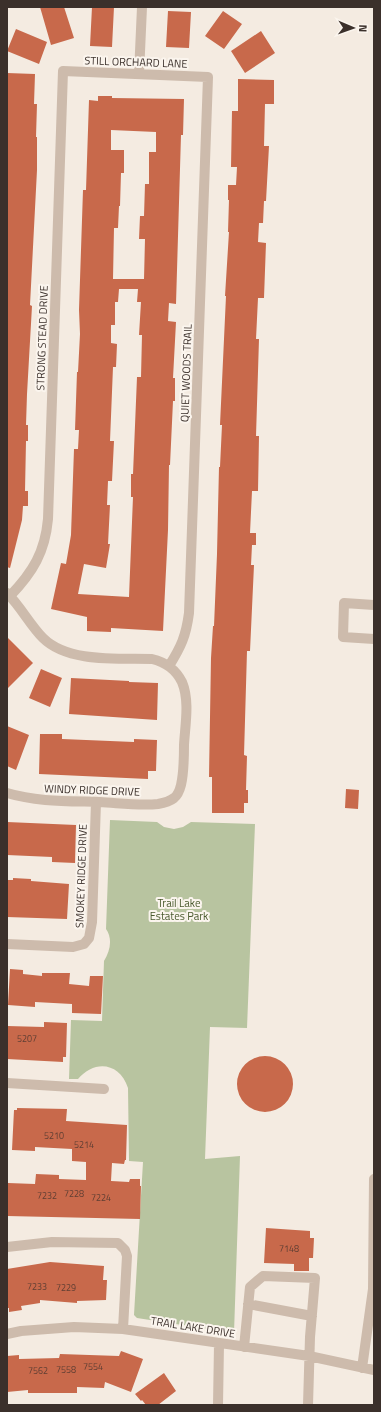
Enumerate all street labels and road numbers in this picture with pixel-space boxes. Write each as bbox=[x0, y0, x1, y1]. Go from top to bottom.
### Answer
street label: STILL ORCHARD LANE bbox=[84, 52, 188, 72]
street label: STRONG STEAD DRIVE bbox=[32, 285, 52, 391]
street label: QUIET WOODS TRAIL bbox=[176, 323, 196, 422]
street label: WINDY RIDGE DRIVE bbox=[44, 780, 140, 800]
street label: SMOKEY RIDGE DRIVE bbox=[71, 824, 91, 928]
street label: TRAIL LAKE DRIVE bbox=[150, 1312, 236, 1342]

